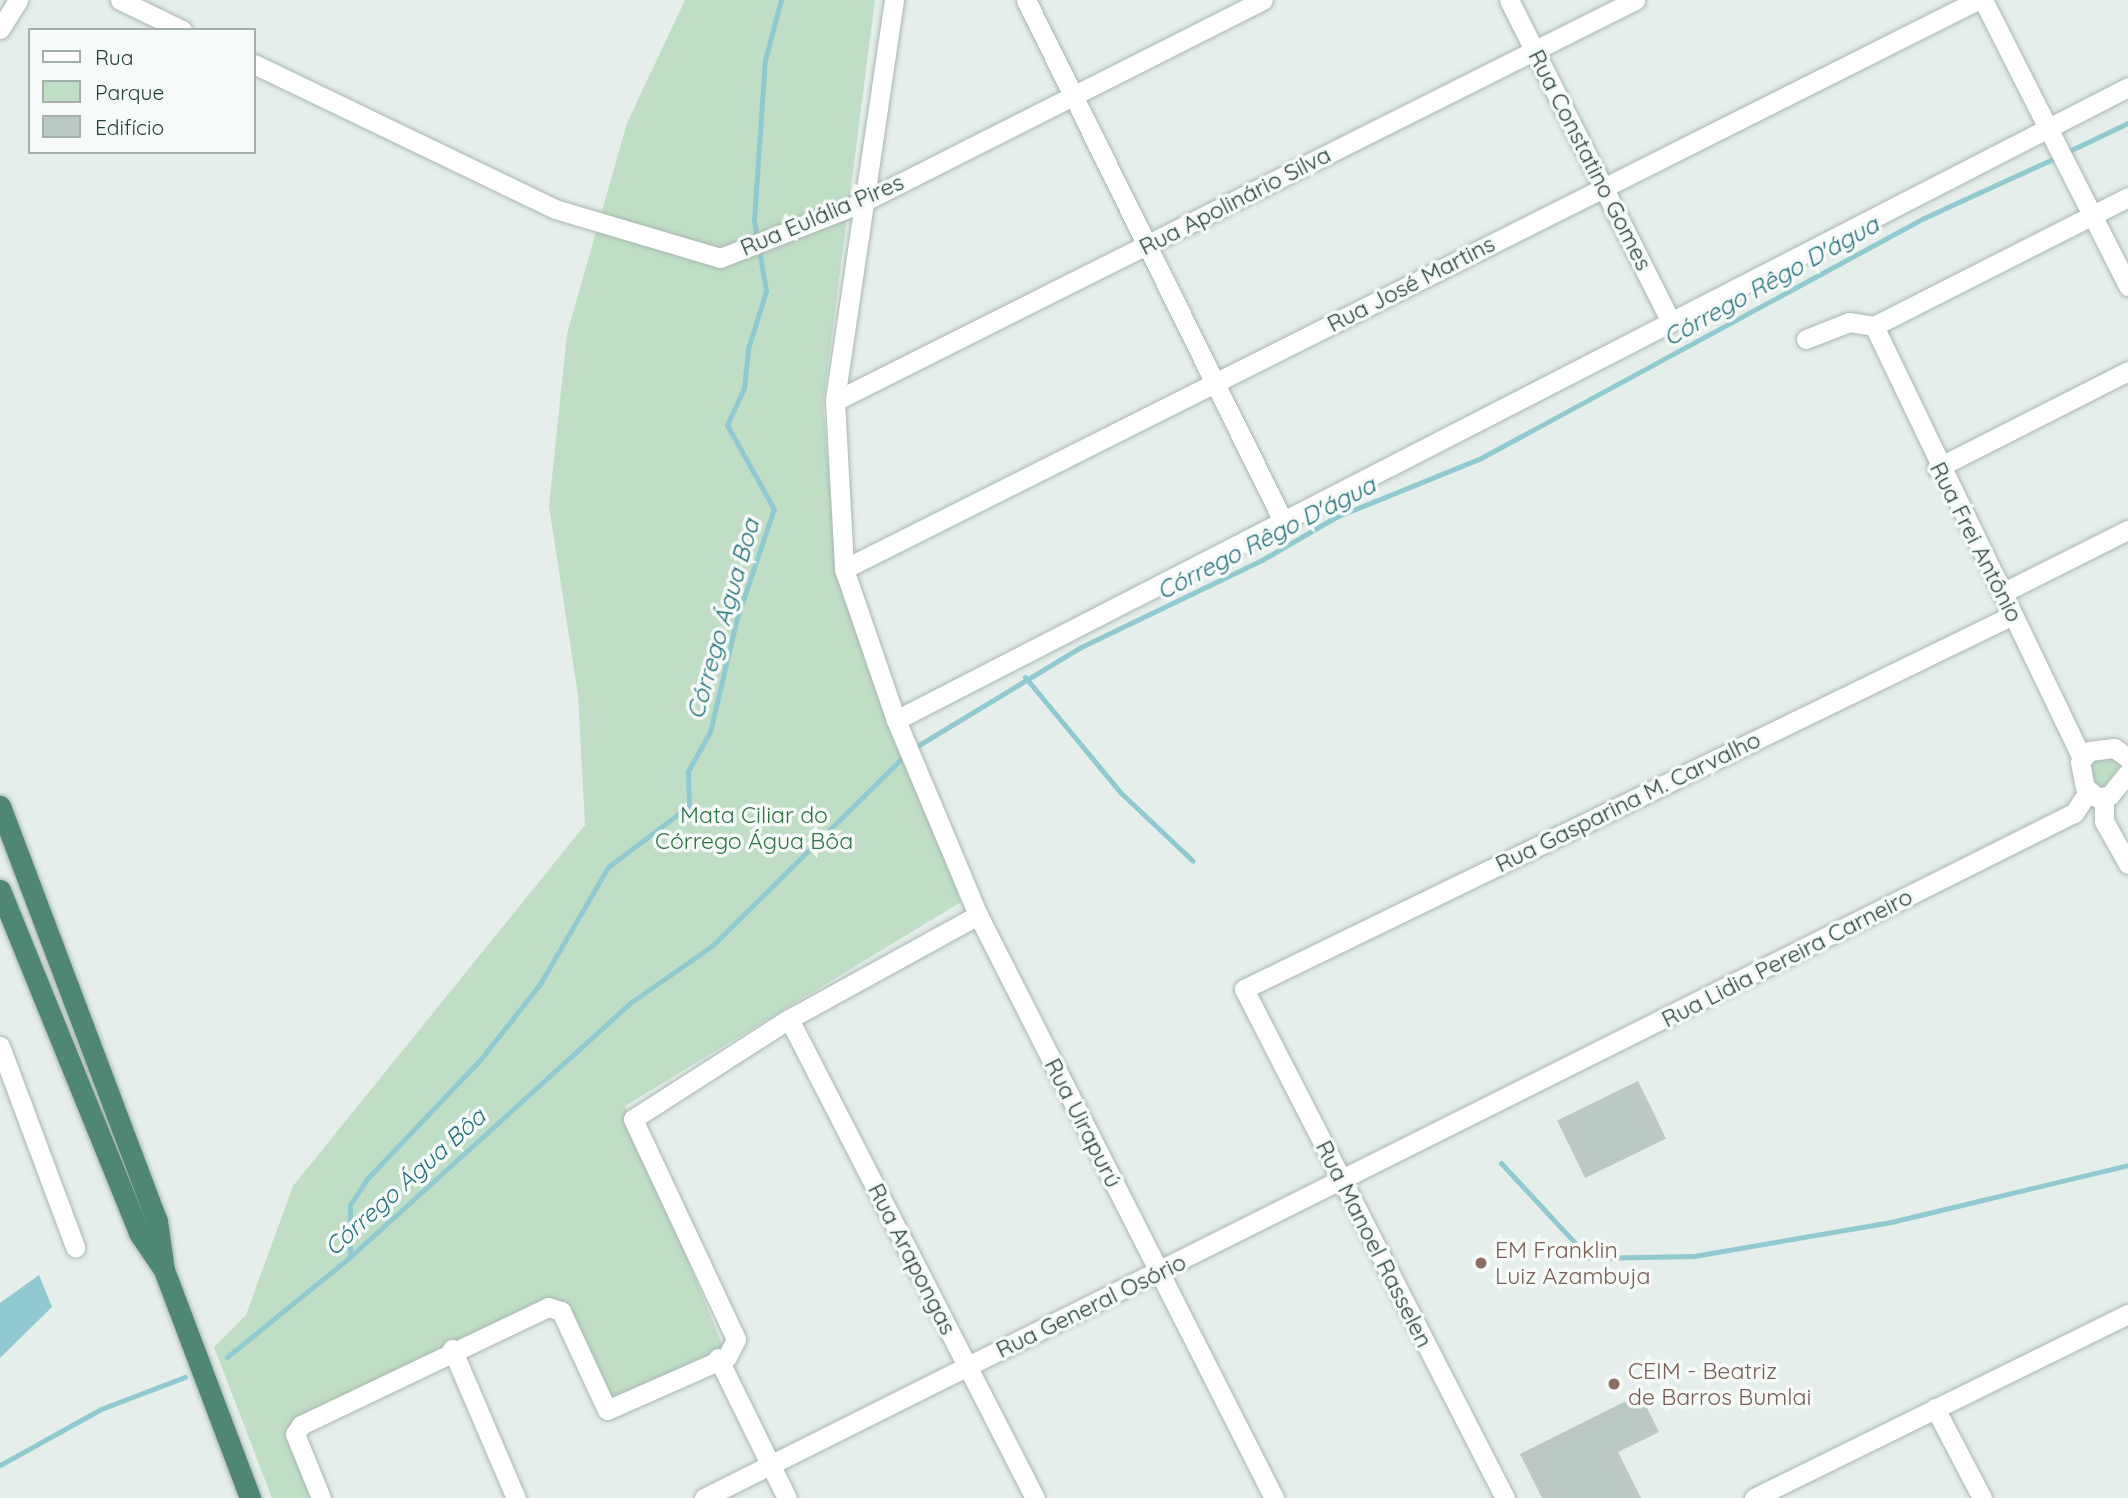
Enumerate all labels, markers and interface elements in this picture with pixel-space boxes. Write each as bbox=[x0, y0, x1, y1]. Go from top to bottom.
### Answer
legend bbox=[28, 28, 256, 154]
text: Rua bbox=[95, 44, 134, 70]
street label: Rua Constatino Gomes bbox=[1522, 45, 1658, 275]
text: Parque bbox=[95, 79, 164, 105]
text: Edifício bbox=[95, 114, 164, 140]
street label: Rua Apolinário Silva bbox=[1135, 141, 1335, 261]
street label: Rua Eulália Pires bbox=[736, 168, 908, 262]
water label: Córrego Rêgo D'água bbox=[1658, 210, 1884, 352]
street label: Rua José Martins bbox=[1323, 230, 1499, 338]
street label: Rua Frei Antônio bbox=[1924, 457, 2028, 627]
water label: Córrego Rêgo D'água bbox=[1152, 470, 1380, 606]
water label: Córrego Água Boa bbox=[681, 516, 765, 722]
street label: Rua Gasparina M. Carvalho bbox=[1491, 726, 1765, 878]
park label: Mata Ciliar do Córrego Água Bôa bbox=[655, 801, 853, 855]
street label: Rua Lidia Pereira Carneiro bbox=[1657, 883, 1917, 1033]
street label: Rua Uirapurú bbox=[1039, 1054, 1127, 1192]
water label: Córrego Água Bôa bbox=[319, 1102, 491, 1262]
street label: Rua Manoel Rasselen bbox=[1310, 1136, 1438, 1352]
street label: Rua Arapongas bbox=[862, 1179, 962, 1339]
place label: EM Franklin Luiz Azambuja bbox=[1495, 1236, 1651, 1290]
street label: Rua General Osório bbox=[992, 1248, 1190, 1364]
marker: EM Franklin Luiz Azambuja bbox=[1473, 1255, 1489, 1271]
place label: CEIM - Beatriz de Barros Bumlai bbox=[1628, 1357, 1811, 1411]
marker: CEIM - Beatriz de Barros Bumlai bbox=[1606, 1376, 1622, 1392]

